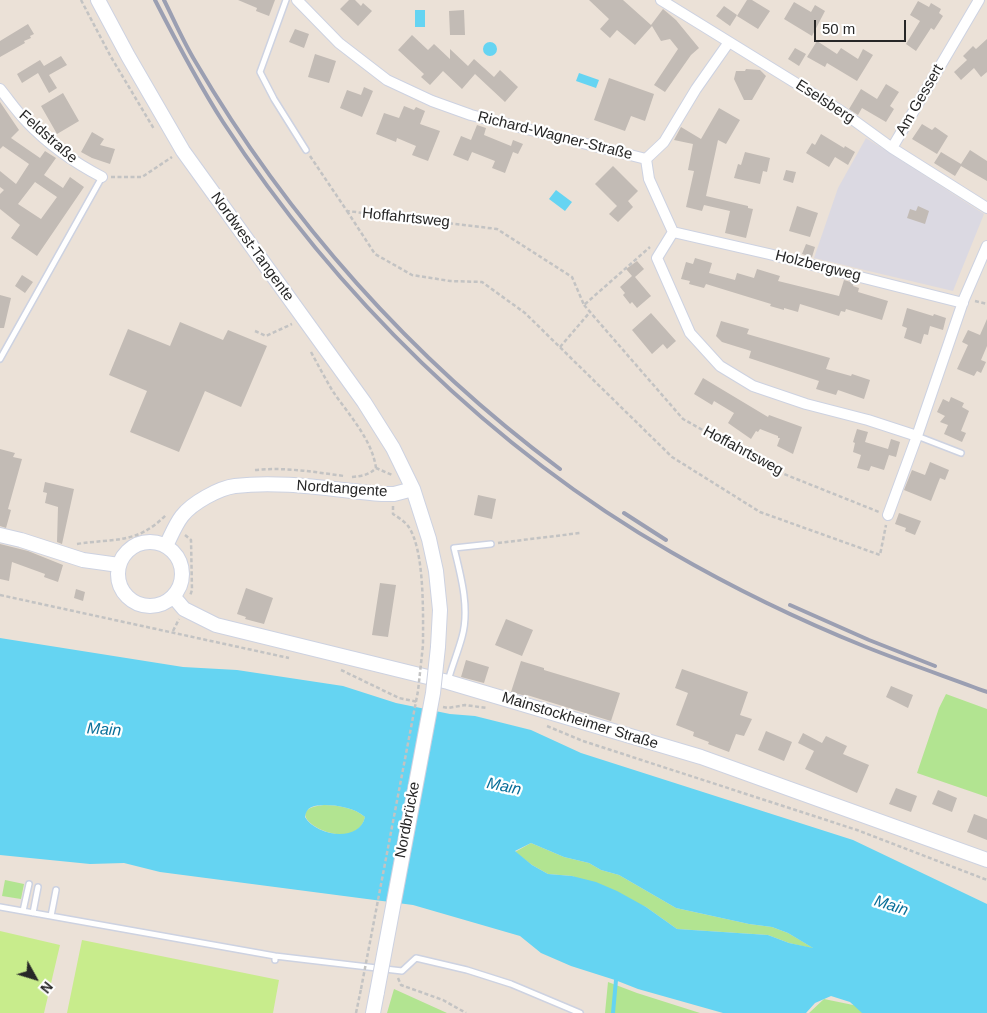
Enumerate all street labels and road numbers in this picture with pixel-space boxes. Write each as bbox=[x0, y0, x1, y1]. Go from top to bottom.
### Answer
street label: Am Gessert bbox=[892, 61, 948, 139]
street label: Eselsberg bbox=[792, 76, 858, 128]
street label: Feldstraße bbox=[15, 107, 81, 167]
street label: Richard-Wagner-Straße bbox=[476, 108, 634, 164]
street label: Nordwest-Tangente bbox=[206, 189, 298, 305]
street label: Hoffahrtsweg bbox=[361, 204, 451, 232]
street label: Holzbergweg bbox=[773, 247, 863, 285]
street label: Hoffahrtsweg bbox=[700, 422, 786, 480]
street label: Nordtangente bbox=[296, 477, 388, 501]
street label: Mainstockheimer Straße bbox=[500, 689, 660, 753]
street label: Nordbrücke bbox=[392, 780, 424, 860]

